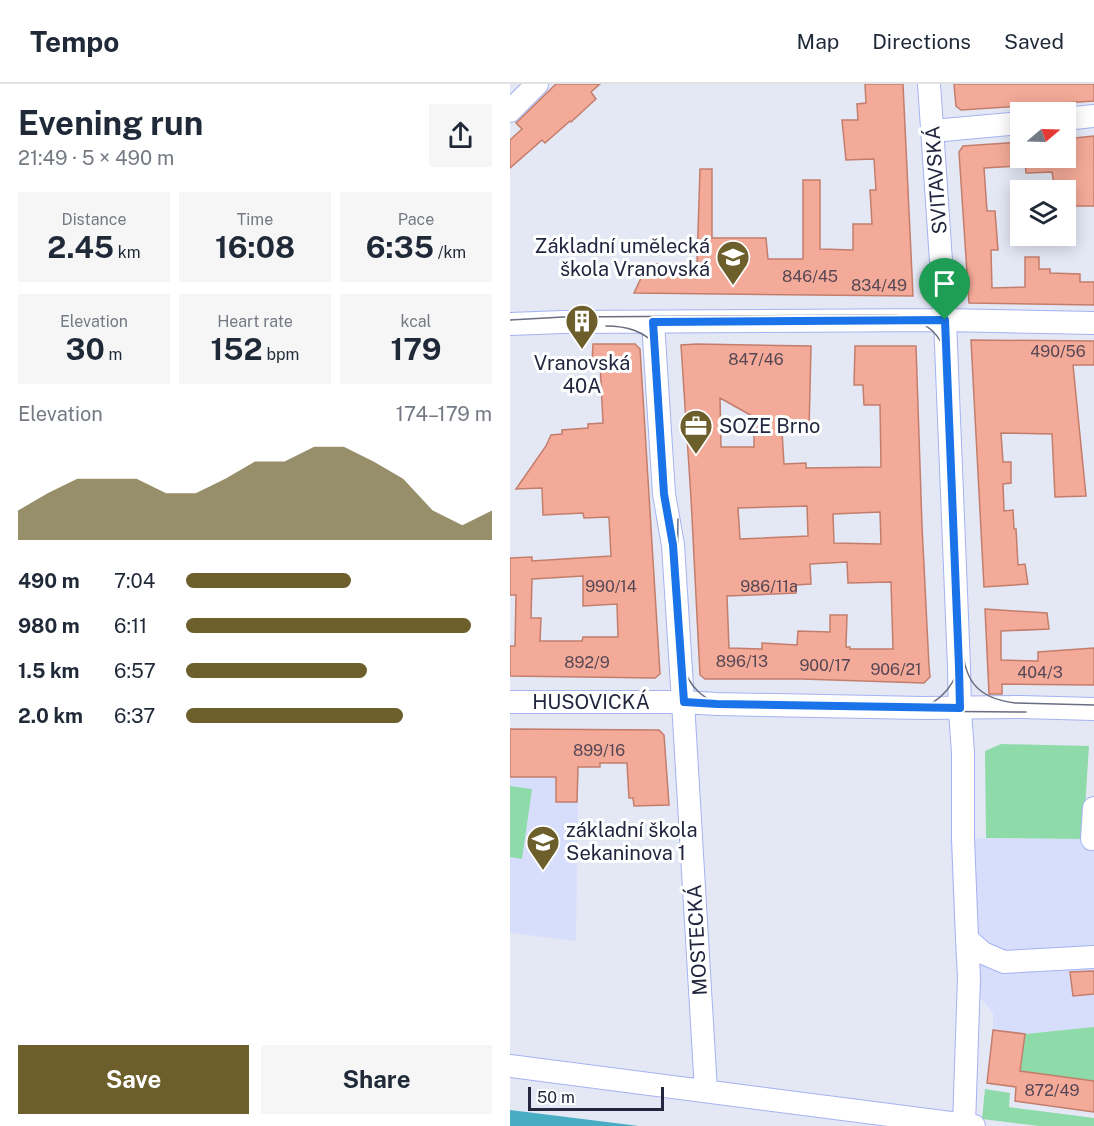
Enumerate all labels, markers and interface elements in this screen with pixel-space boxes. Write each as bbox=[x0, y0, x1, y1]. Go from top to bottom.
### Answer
text: Tempo bbox=[30, 25, 119, 58]
text: Map bbox=[797, 29, 839, 54]
text: Directions bbox=[872, 29, 971, 54]
text: Saved bbox=[1004, 29, 1064, 54]
north arrow bbox=[1010, 102, 1076, 168]
map controls bbox=[1010, 102, 1076, 246]
text: Evening run bbox=[18, 104, 203, 142]
button: share bbox=[429, 104, 492, 167]
street label: SVITAVSKÁ bbox=[919, 125, 952, 235]
text: 21:49 · 5 × 490 m bbox=[18, 146, 174, 170]
button: layers bbox=[1010, 180, 1076, 246]
text: Distance bbox=[62, 210, 126, 229]
text: Time bbox=[237, 210, 273, 229]
text: Pace bbox=[398, 210, 434, 229]
text: 2.45 bbox=[47, 229, 114, 265]
text: 16:08 bbox=[215, 229, 295, 265]
text: 6:35 bbox=[366, 229, 434, 265]
place label: Základní umělecká škola Vranovská bbox=[535, 234, 710, 281]
school or university icon: Základní umělecká škola Vranovská bbox=[715, 239, 751, 286]
text: km bbox=[114, 243, 141, 262]
text: /km bbox=[434, 243, 466, 262]
pin bbox=[919, 258, 970, 320]
house number: 846/45 bbox=[782, 267, 838, 286]
icon: arrive bbox=[928, 267, 961, 300]
house number: 834/49 bbox=[851, 276, 907, 295]
building icon: Vranovská 40A bbox=[564, 303, 600, 350]
text: Elevation bbox=[60, 312, 128, 331]
text: Heart rate bbox=[217, 312, 293, 331]
text: kcal bbox=[401, 312, 431, 331]
text: 30 bbox=[66, 331, 105, 367]
text: 152 bbox=[211, 331, 263, 367]
text: 179 bbox=[390, 331, 442, 367]
house number: 490/56 bbox=[1030, 342, 1086, 361]
text: m bbox=[105, 345, 122, 364]
text: bpm bbox=[263, 345, 299, 364]
house number: 847/46 bbox=[728, 350, 784, 369]
place label: Vranovská 40A bbox=[534, 351, 630, 398]
text: Elevation bbox=[18, 402, 103, 426]
text: 174–179 m bbox=[396, 402, 492, 426]
office icon: SOZE Brno bbox=[678, 408, 714, 455]
place label: SOZE Brno bbox=[719, 414, 820, 438]
text: 490 m bbox=[18, 569, 80, 593]
text: 7:04 bbox=[114, 569, 155, 593]
house number: 990/14 bbox=[585, 577, 637, 596]
house number: 986/11a bbox=[740, 577, 798, 596]
text: 980 m bbox=[18, 614, 80, 638]
text: 6:11 bbox=[114, 614, 147, 638]
house number: 896/13 bbox=[716, 652, 768, 671]
house number: 892/9 bbox=[564, 653, 610, 672]
house number: 900/17 bbox=[799, 656, 851, 675]
text: 1.5 km bbox=[18, 659, 79, 683]
text: 6:57 bbox=[114, 659, 156, 683]
house number: 906/21 bbox=[870, 660, 922, 679]
house number: 404/3 bbox=[1017, 663, 1063, 682]
street label: HUSOVICKÁ bbox=[532, 689, 650, 714]
text: 2.0 km bbox=[18, 704, 83, 728]
text: 6:37 bbox=[114, 704, 155, 728]
house number: 899/16 bbox=[573, 741, 625, 760]
place label: základní škola Sekaninova 1 bbox=[566, 818, 698, 865]
school or university icon: základní škola Sekaninova 1 bbox=[525, 824, 561, 871]
street label: MOSTECKÁ bbox=[681, 884, 712, 996]
button: Save bbox=[18, 1045, 249, 1114]
button: Share bbox=[261, 1045, 492, 1114]
house number: 872/49 bbox=[1025, 1081, 1079, 1100]
scale bar bbox=[528, 1084, 664, 1112]
text: 50 m bbox=[537, 1088, 575, 1107]

